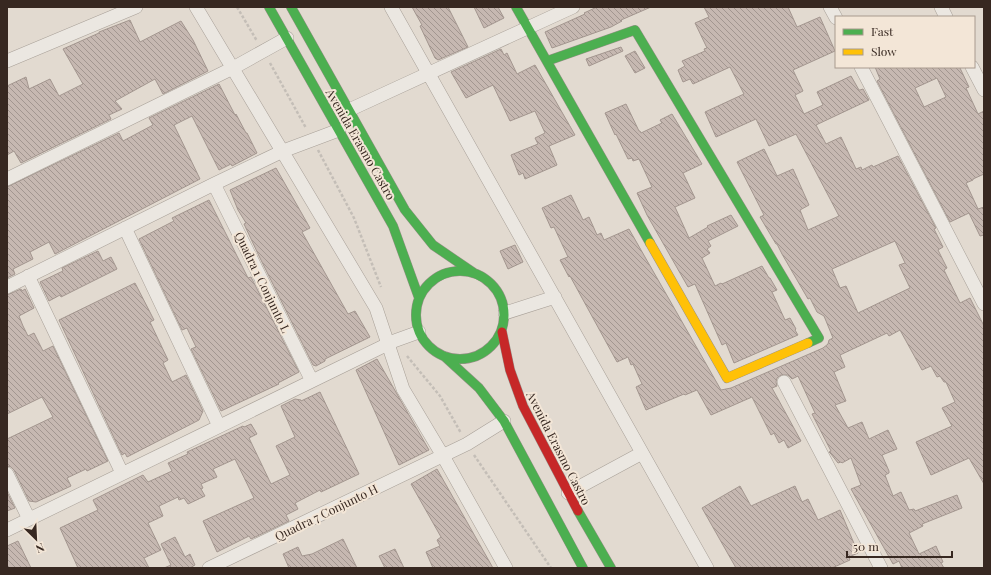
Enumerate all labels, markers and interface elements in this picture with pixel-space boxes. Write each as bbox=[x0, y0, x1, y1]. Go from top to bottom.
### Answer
legend bbox=[835, 16, 975, 68]
text: Fast bbox=[871, 23, 894, 39]
text: Slow bbox=[871, 43, 897, 59]
street label: Avenida Erasmo Castro bbox=[322, 85, 400, 203]
street label: Quadra 1 Conjunto L bbox=[232, 229, 294, 335]
street label: Avenida Erasmo Castro bbox=[523, 388, 595, 508]
street label: Quadra 7 Conjunto H bbox=[272, 480, 380, 544]
north arrow bbox=[16, 519, 56, 559]
scale bar bbox=[847, 533, 952, 559]
text: 50 m bbox=[853, 538, 879, 554]
text: N bbox=[34, 540, 47, 557]

